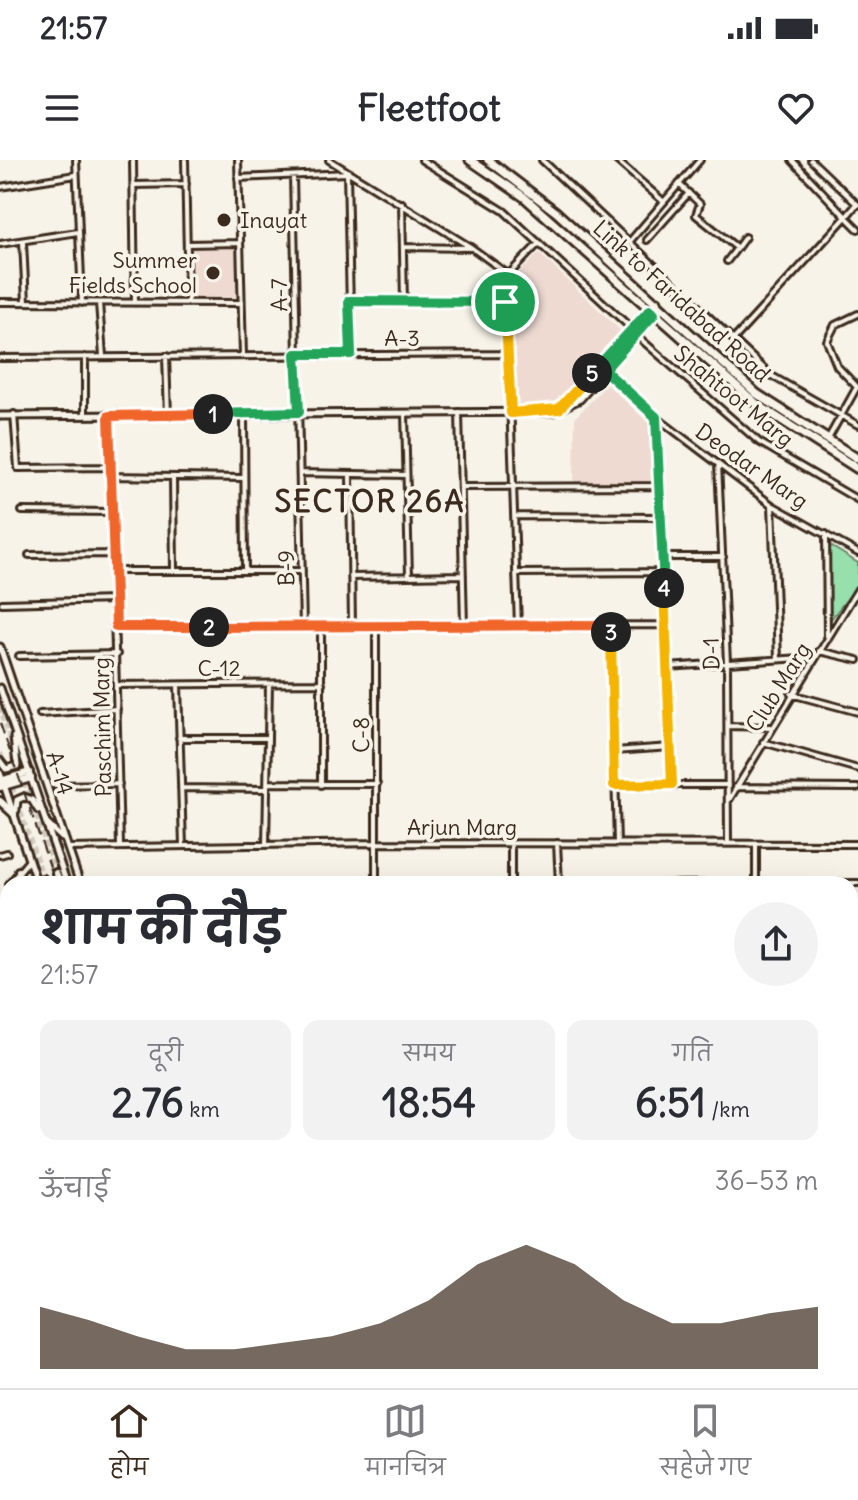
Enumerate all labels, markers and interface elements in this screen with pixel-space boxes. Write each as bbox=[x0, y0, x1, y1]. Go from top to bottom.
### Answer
text: 21:57 bbox=[40, 9, 107, 47]
icon: menu bbox=[40, 86, 84, 130]
text: Fleetfoot bbox=[357, 86, 501, 131]
icon: heart bbox=[774, 86, 818, 130]
place label: Inayat bbox=[240, 206, 307, 234]
marker: Inayat bbox=[215, 211, 233, 229]
street label: Link to Faridabad Road bbox=[588, 214, 776, 388]
place label: Summer Fields School bbox=[69, 246, 197, 299]
marker: Summer Fields School bbox=[204, 264, 222, 282]
pin bbox=[471, 268, 539, 336]
street label: A-7 bbox=[265, 278, 293, 312]
icon: arrive bbox=[483, 280, 527, 324]
street label: A-3 bbox=[384, 324, 420, 352]
street label: Shahtoot Marg bbox=[669, 339, 799, 453]
pin: 5 bbox=[572, 353, 612, 393]
text: 5 bbox=[586, 359, 598, 387]
pin: 1 bbox=[193, 394, 233, 434]
text: 1 bbox=[209, 400, 217, 428]
street label: Deodar Marg bbox=[690, 417, 814, 515]
district label: SECTOR 26A bbox=[275, 482, 465, 520]
street label: B-9 bbox=[272, 550, 300, 586]
pin: 4 bbox=[644, 568, 684, 608]
text: 4 bbox=[658, 574, 670, 602]
pin: 2 bbox=[189, 607, 229, 647]
pin: 3 bbox=[591, 612, 631, 652]
text: 2 bbox=[203, 613, 215, 641]
text: 3 bbox=[605, 618, 617, 646]
street label: D-1 bbox=[696, 637, 726, 671]
street label: Club Marg bbox=[739, 637, 817, 737]
street label: C-12 bbox=[198, 654, 240, 682]
street label: Paschim Marg bbox=[87, 657, 117, 797]
street label: C-8 bbox=[347, 717, 375, 753]
street label: A-14 bbox=[40, 748, 80, 798]
street label: Arjun Marg bbox=[407, 813, 517, 841]
text: शाम की दौड़ bbox=[40, 900, 284, 955]
button: share bbox=[734, 902, 818, 986]
text: 21:57 bbox=[40, 958, 98, 991]
text: दूरी bbox=[148, 1039, 183, 1067]
text: समय bbox=[403, 1039, 455, 1067]
text: गति bbox=[672, 1039, 712, 1067]
text: 2.76 bbox=[112, 1078, 184, 1128]
text: 18:54 bbox=[382, 1078, 476, 1128]
text: 6:51 bbox=[635, 1078, 706, 1128]
text: km bbox=[184, 1095, 220, 1123]
text: /km bbox=[706, 1095, 750, 1123]
text: 36–53 m bbox=[715, 1164, 818, 1197]
text: ऊँचाई bbox=[40, 1171, 110, 1204]
tab: होम bbox=[107, 1399, 151, 1492]
tab: मानचित्र bbox=[365, 1399, 446, 1492]
tab: सहेजे गए bbox=[660, 1399, 751, 1492]

